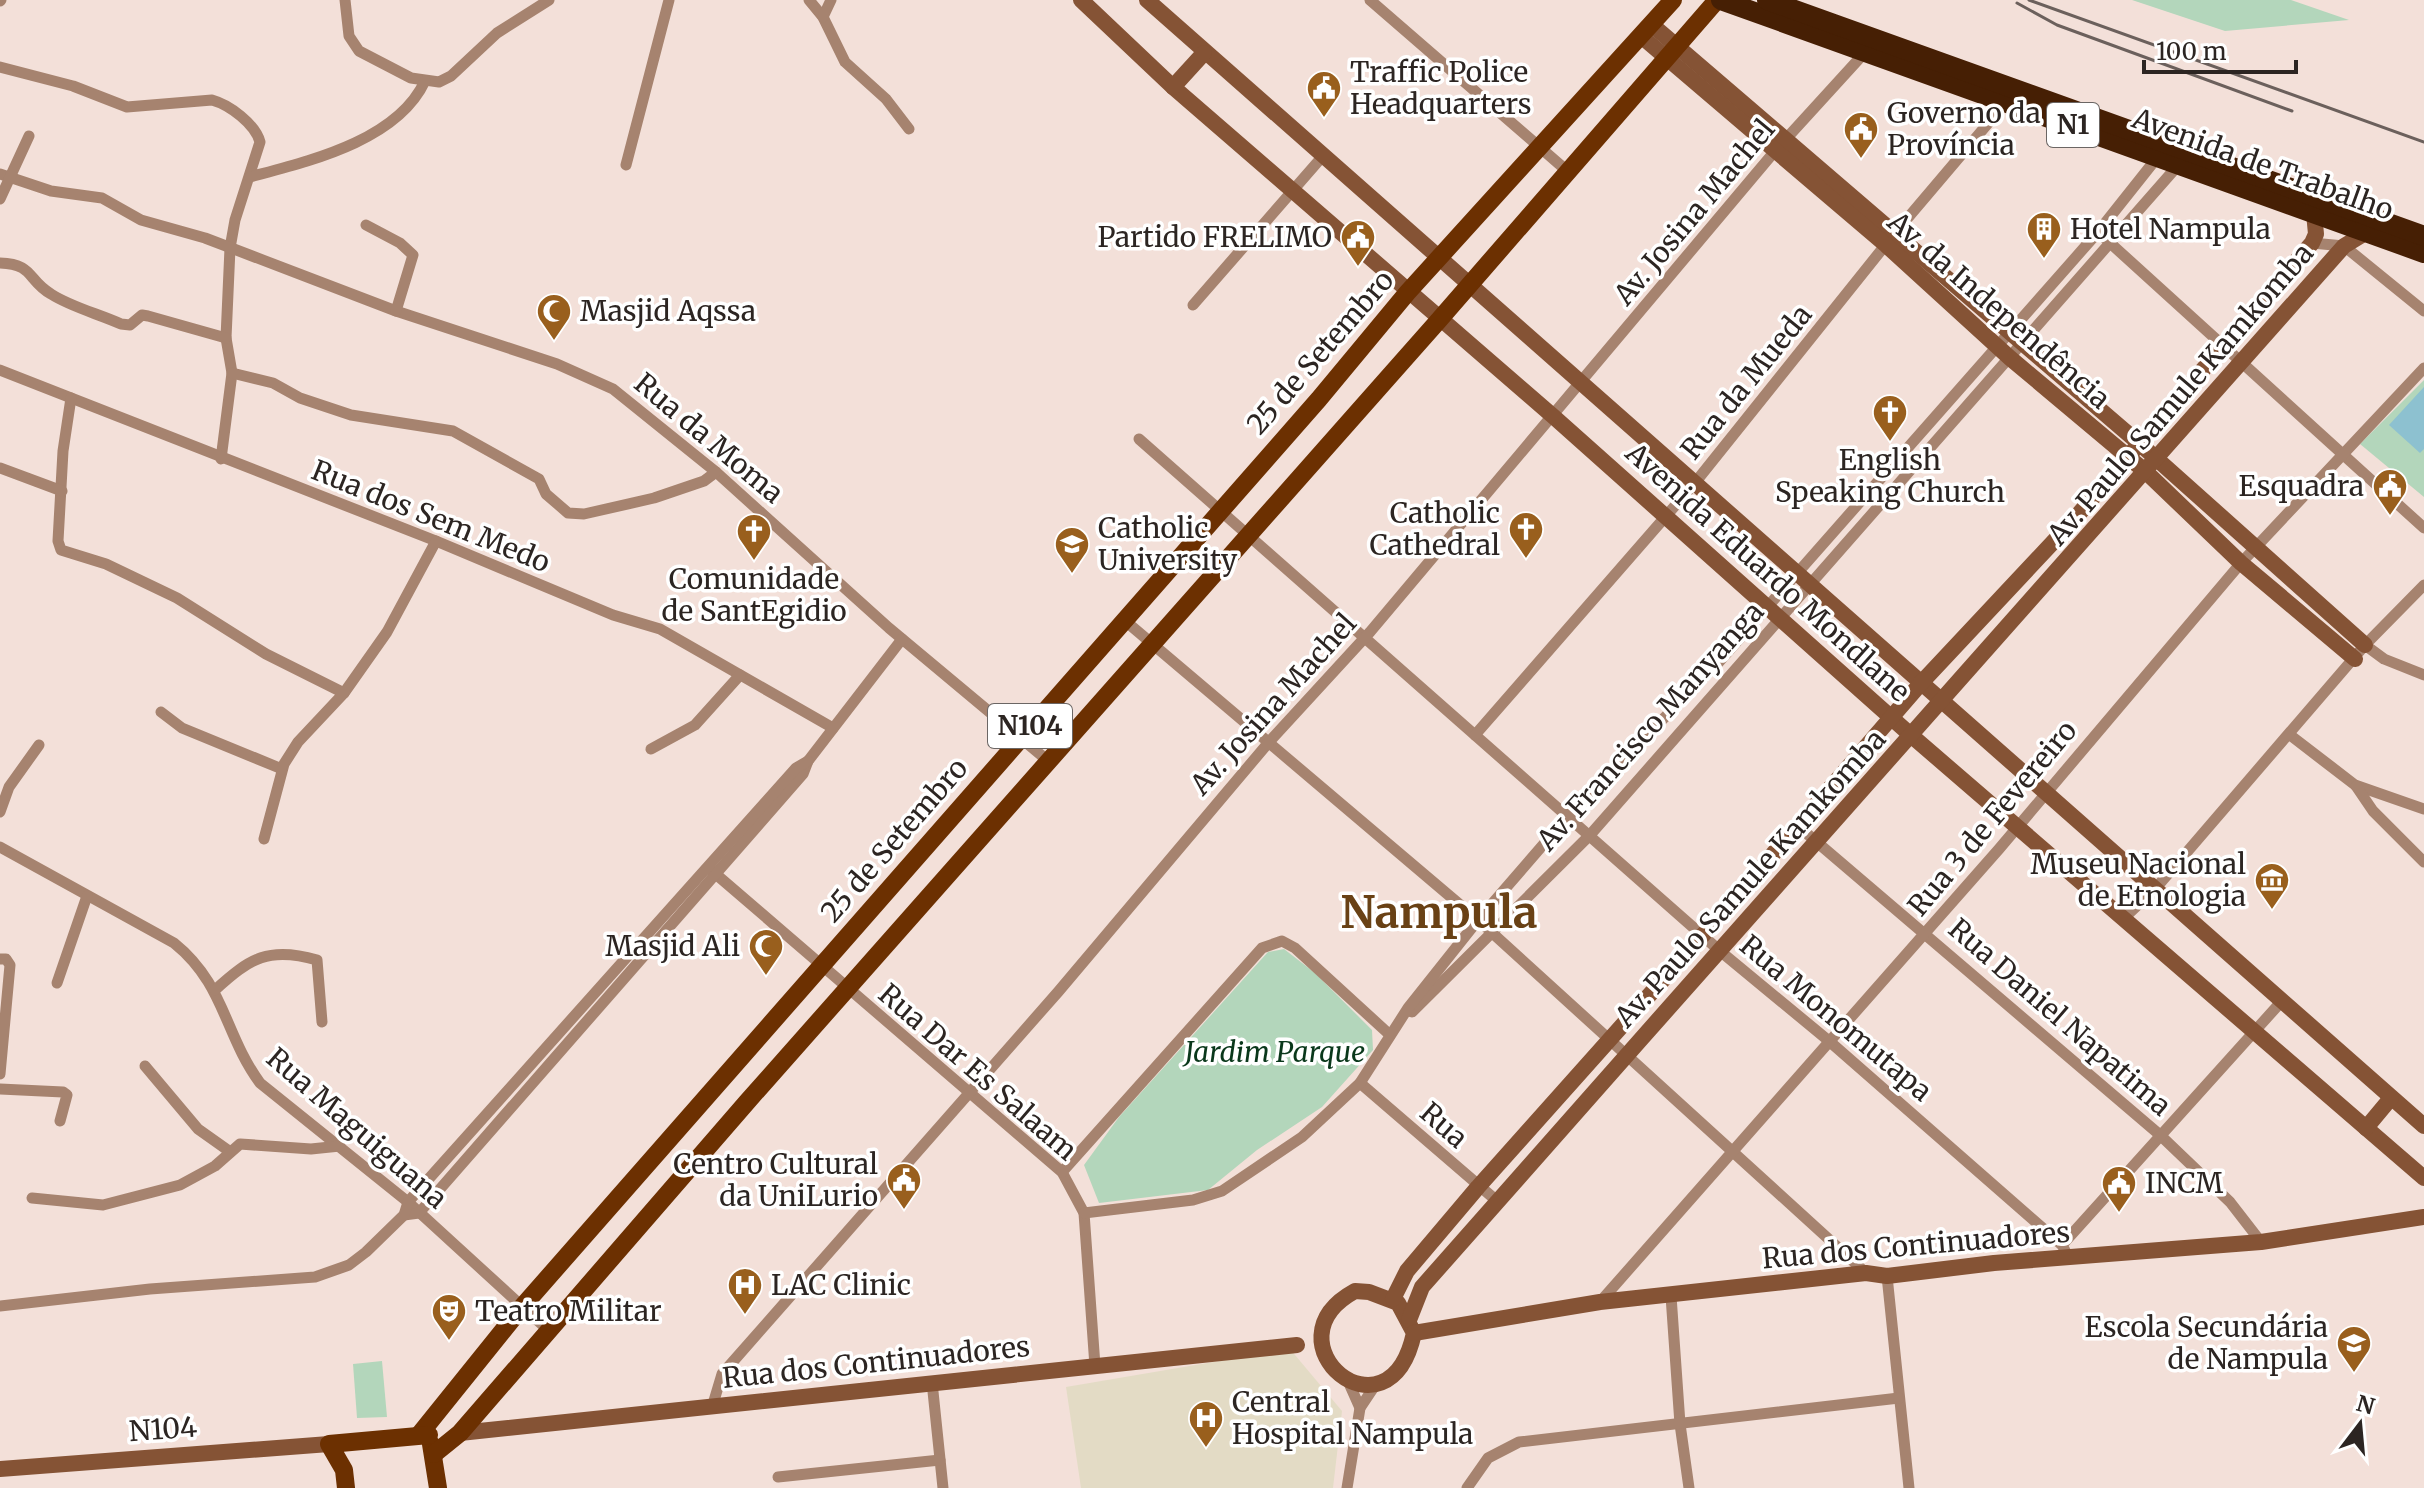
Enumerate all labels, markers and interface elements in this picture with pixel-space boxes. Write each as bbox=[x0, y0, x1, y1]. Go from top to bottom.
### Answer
scale bar bbox=[2144, 24, 2296, 74]
text: 100 m bbox=[2156, 36, 2227, 67]
place label: Traffic Police Headquarters bbox=[1350, 54, 1532, 122]
public building icon: Traffic Police Headquarters bbox=[1305, 69, 1343, 119]
place label: Governo da Província bbox=[1887, 95, 2041, 163]
street label: Avenida de Trabalho bbox=[2127, 100, 2398, 228]
road number: N1 bbox=[2047, 103, 2099, 147]
public building icon: Governo da Província bbox=[1842, 110, 1880, 160]
street label: Av. Josina Machel bbox=[1605, 112, 1782, 313]
street label: Av. da Independência bbox=[1880, 203, 2118, 416]
building icon: Hotel Nampula bbox=[2025, 210, 2063, 260]
place label: Hotel Nampula bbox=[2070, 211, 2271, 247]
public building icon: Partido FRELIMO bbox=[1339, 218, 1377, 268]
place label: Partido FRELIMO bbox=[1098, 219, 1332, 255]
street label: Av. Paulo Samule Kamkomba bbox=[2038, 236, 2321, 553]
street label: 25 de Setembro bbox=[1239, 262, 1401, 442]
mosque icon: Masjid Aqssa bbox=[535, 292, 573, 342]
place label: Masjid Aqssa bbox=[580, 293, 756, 329]
street label: Rua da Mueda bbox=[1673, 297, 1819, 467]
street label: Rua da Moma bbox=[627, 365, 791, 511]
church icon: English Speaking Church bbox=[1871, 393, 1909, 443]
street label: Avenida Eduardo Mondlane bbox=[1618, 434, 1918, 709]
place label: English Speaking Church bbox=[1775, 442, 2005, 510]
street label: Rua dos Sem Medo bbox=[307, 452, 555, 580]
public building icon: Esquadra bbox=[2371, 467, 2409, 517]
place label: Esquadra bbox=[2239, 468, 2364, 504]
place label: Catholic Cathedral bbox=[1369, 495, 1500, 563]
place label: Catholic University bbox=[1098, 510, 1238, 578]
church icon: Catholic Cathedral bbox=[1507, 510, 1545, 560]
church icon: Comunidade de SantEgidio bbox=[735, 512, 773, 562]
school or university icon: Catholic University bbox=[1053, 525, 1091, 575]
place label: Comunidade de SantEgidio bbox=[661, 561, 847, 629]
street label: Av. Francisco Manyanga bbox=[1528, 594, 1771, 859]
street label: Av. Josina Machel bbox=[1182, 606, 1364, 803]
road number: N104 bbox=[988, 704, 1072, 748]
street label: Rua 3 de Fevereiro bbox=[1900, 713, 2084, 923]
street label: Av. Paulo Samule Kamkomba bbox=[1606, 722, 1893, 1035]
street label: 25 de Setembro bbox=[813, 750, 975, 930]
place label: Museu Nacional de Etnologia bbox=[2031, 846, 2246, 914]
museum icon: Museu Nacional de Etnologia bbox=[2253, 861, 2291, 911]
district label: Nampula bbox=[1341, 885, 1537, 940]
street label: Rua Daniel Napatima bbox=[1941, 911, 2179, 1123]
mosque icon: Masjid Ali bbox=[747, 927, 785, 977]
street label: Rua Monomutapa bbox=[1733, 927, 1939, 1109]
place label: Masjid Ali bbox=[605, 928, 740, 964]
street label: Rua Dar Es Salaam bbox=[871, 976, 1085, 1168]
park label: Jardim Parque bbox=[1182, 1034, 1365, 1070]
street label: Rua Maguiguana bbox=[259, 1040, 455, 1216]
street label: Rua bbox=[1413, 1094, 1475, 1156]
place label: Centro Cultural da UniLurio bbox=[673, 1146, 878, 1214]
public building icon: Centro Cultural da UniLurio bbox=[885, 1161, 923, 1211]
public building icon: INCM bbox=[2100, 1164, 2138, 1214]
place label: INCM bbox=[2145, 1165, 2224, 1201]
street label: Rua dos Continuadores bbox=[1761, 1214, 2071, 1276]
hospital icon: LAC Clinic bbox=[726, 1266, 764, 1316]
place label: LAC Clinic bbox=[771, 1267, 911, 1303]
theatre icon: Teatro Militar bbox=[430, 1292, 468, 1342]
place label: Teatro Militar bbox=[475, 1293, 662, 1329]
place label: Escola Secundária de Nampula bbox=[2085, 1309, 2328, 1377]
school or university icon: Escola Secundária de Nampula bbox=[2335, 1324, 2373, 1374]
street label: Rua dos Continuadores bbox=[720, 1328, 1032, 1396]
place label: Central Hospital Nampula bbox=[1232, 1384, 1473, 1452]
north arrow bbox=[2320, 1384, 2400, 1464]
text: N bbox=[2353, 1389, 2378, 1421]
hospital icon: Central Hospital Nampula bbox=[1187, 1399, 1225, 1449]
street label: N104 bbox=[128, 1409, 198, 1449]

